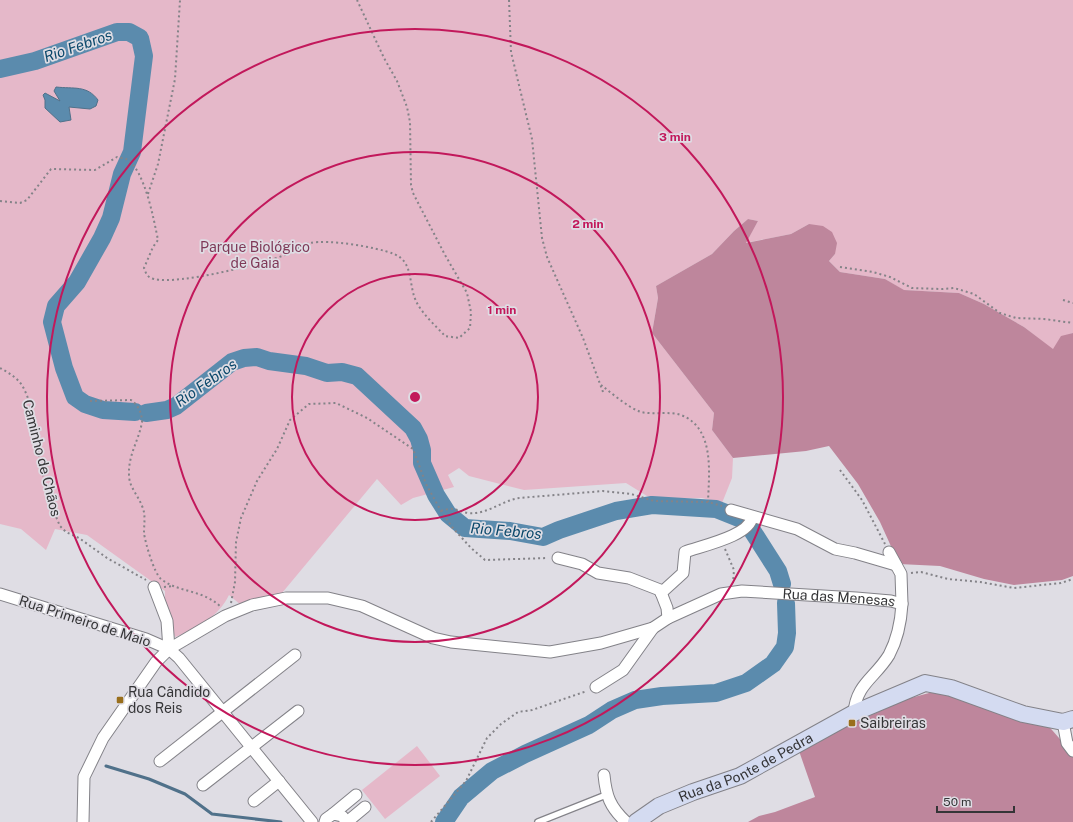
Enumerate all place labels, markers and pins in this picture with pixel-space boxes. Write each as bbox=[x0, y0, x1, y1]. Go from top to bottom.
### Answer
centre of rings bbox=[408, 390, 422, 404]
place label: Rua Cândido dos Reis bbox=[128, 684, 210, 716]
marker: Rua Cândido dos Reis bbox=[115, 695, 125, 705]
place label: Saibreiras bbox=[860, 715, 926, 731]
marker: Saibreiras bbox=[847, 718, 857, 728]

